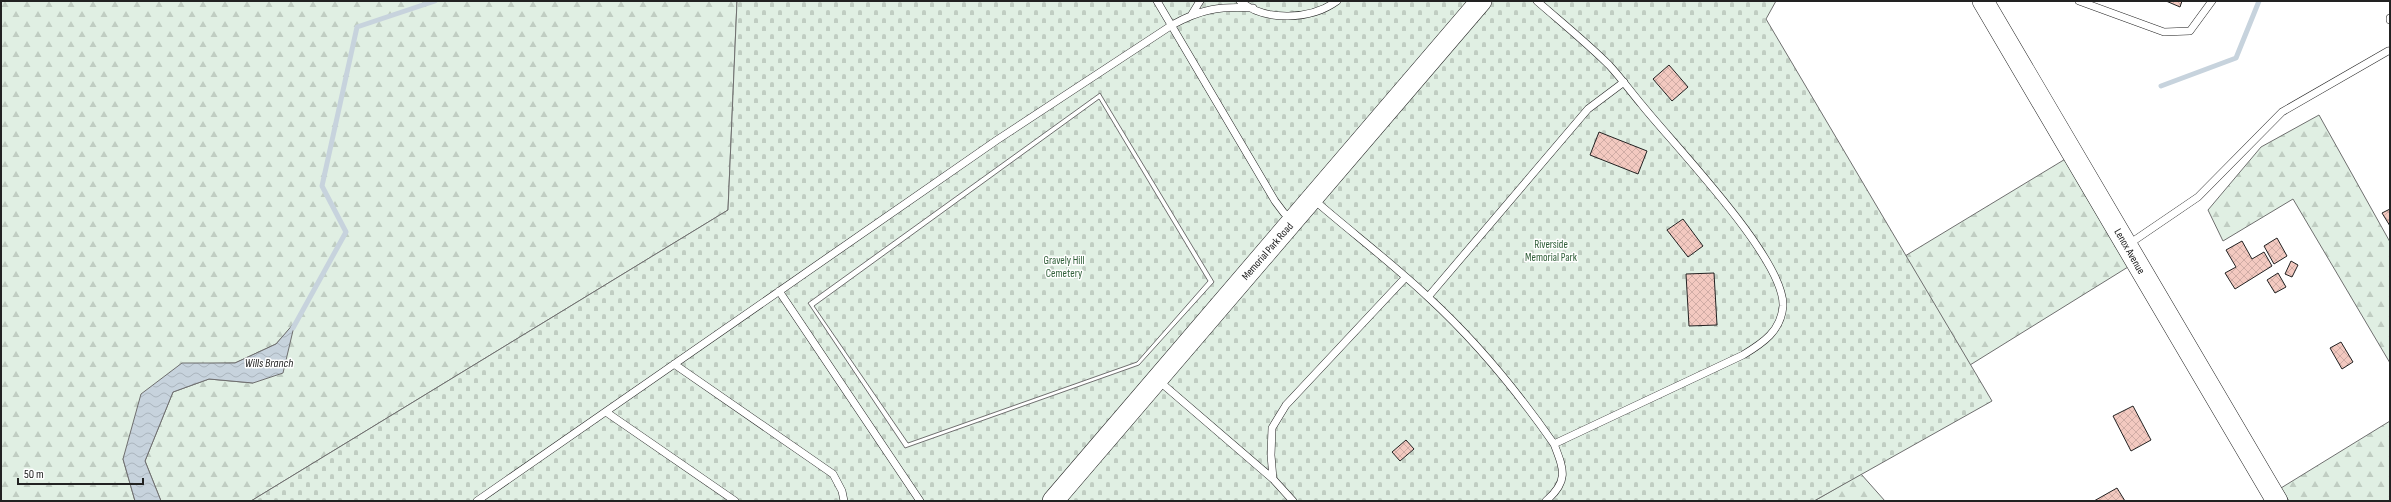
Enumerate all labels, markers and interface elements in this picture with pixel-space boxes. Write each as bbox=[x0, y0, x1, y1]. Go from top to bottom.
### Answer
street label: Memorial Park Road bbox=[1239, 220, 1296, 283]
street label: Lenox Avenue bbox=[2111, 226, 2148, 276]
park label: Riverside Memorial Park bbox=[1525, 238, 1578, 264]
park label: Gravely Hill Cemetery bbox=[1043, 254, 1085, 280]
water label: Wills Branch bbox=[245, 356, 293, 371]
scale bar bbox=[18, 460, 143, 486]
text: 50 m bbox=[24, 467, 44, 482]

